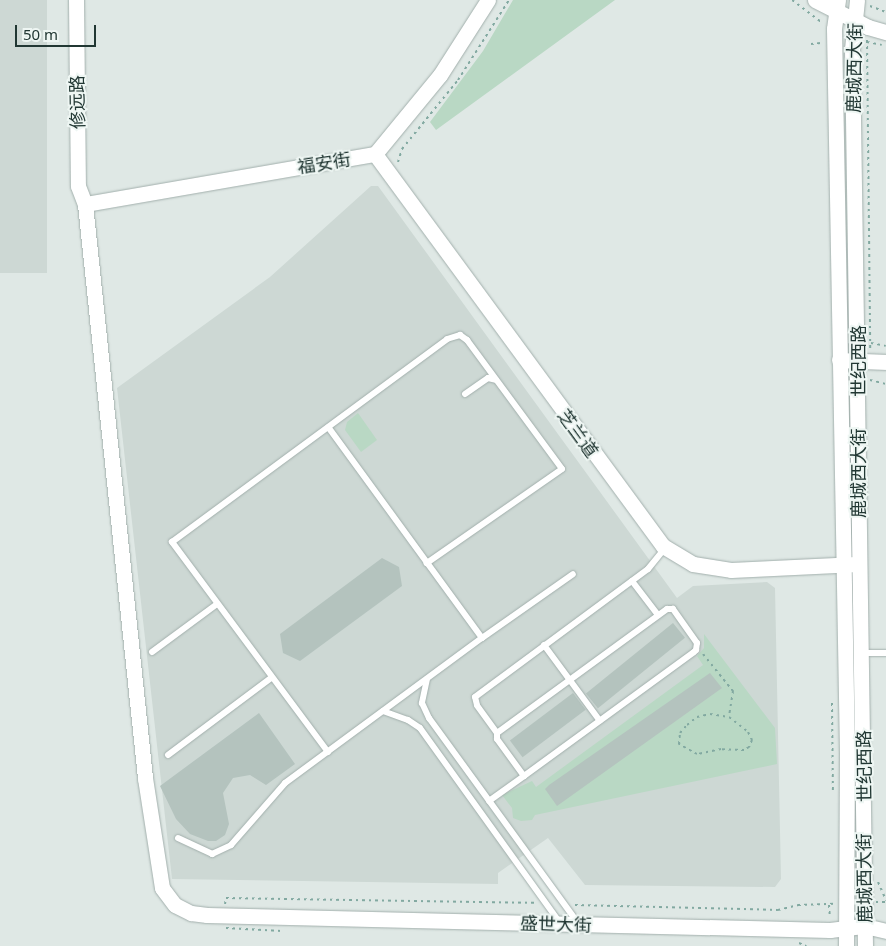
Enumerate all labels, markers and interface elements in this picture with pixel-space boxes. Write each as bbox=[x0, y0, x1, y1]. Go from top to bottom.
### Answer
scale bar bbox=[18, 15, 99, 47]
street label: 鹿城西大街 bbox=[842, 23, 866, 113]
text: 50 m bbox=[23, 24, 58, 44]
street label: 修远路 bbox=[66, 75, 88, 129]
street label: 福安街 bbox=[296, 148, 352, 178]
street label: 世纪西路 bbox=[847, 325, 869, 397]
street label: 芝兰道 bbox=[553, 405, 603, 461]
street label: 鹿城西大街 bbox=[847, 428, 869, 518]
street label: 世纪西路 bbox=[853, 730, 875, 802]
street label: 鹿城西大街 bbox=[852, 833, 876, 923]
street label: 盛世大街 bbox=[520, 912, 592, 936]

